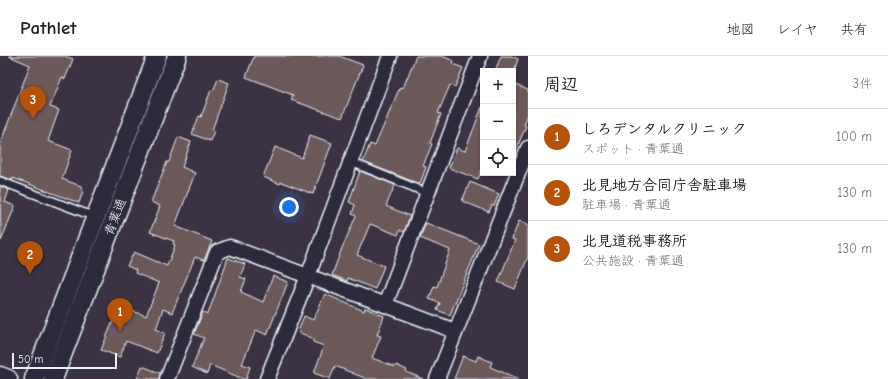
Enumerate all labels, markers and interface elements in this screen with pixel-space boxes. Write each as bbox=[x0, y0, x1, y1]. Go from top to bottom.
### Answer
text: Pathlet bbox=[20, 17, 76, 39]
text: 地図 bbox=[727, 21, 755, 38]
text: レイヤ bbox=[777, 21, 818, 38]
text: 共有 bbox=[840, 21, 868, 38]
map controls bbox=[480, 68, 516, 176]
button: + bbox=[480, 68, 516, 104]
text: 周辺 bbox=[544, 75, 578, 94]
text: 3件 bbox=[852, 76, 872, 91]
pin: 3 bbox=[20, 86, 46, 119]
button: − bbox=[480, 104, 516, 140]
text: しろデンタルクリニック bbox=[582, 120, 746, 138]
text: 1 bbox=[554, 129, 560, 144]
text: 100 m bbox=[836, 129, 872, 144]
button: locate bbox=[480, 140, 516, 176]
text: スポット · 青葉通 bbox=[582, 141, 684, 156]
text: 北見地方合同庁舎駐車場 bbox=[582, 176, 747, 194]
text: 2 bbox=[554, 185, 560, 200]
text: 130 m bbox=[837, 185, 872, 200]
street label: 青葉通 bbox=[101, 196, 129, 238]
your location bbox=[279, 197, 299, 217]
text: 駐車場 · 青葉通 bbox=[582, 197, 671, 212]
text: 北見道税事務所 bbox=[582, 232, 687, 250]
pin: 2 bbox=[17, 241, 43, 274]
text: 3 bbox=[554, 241, 560, 256]
text: 130 m bbox=[837, 241, 872, 256]
text: 公共施設 · 青葉通 bbox=[582, 253, 684, 268]
pin: 1 bbox=[107, 298, 133, 331]
scale bar bbox=[12, 351, 117, 370]
text: 50 m bbox=[18, 353, 43, 366]

